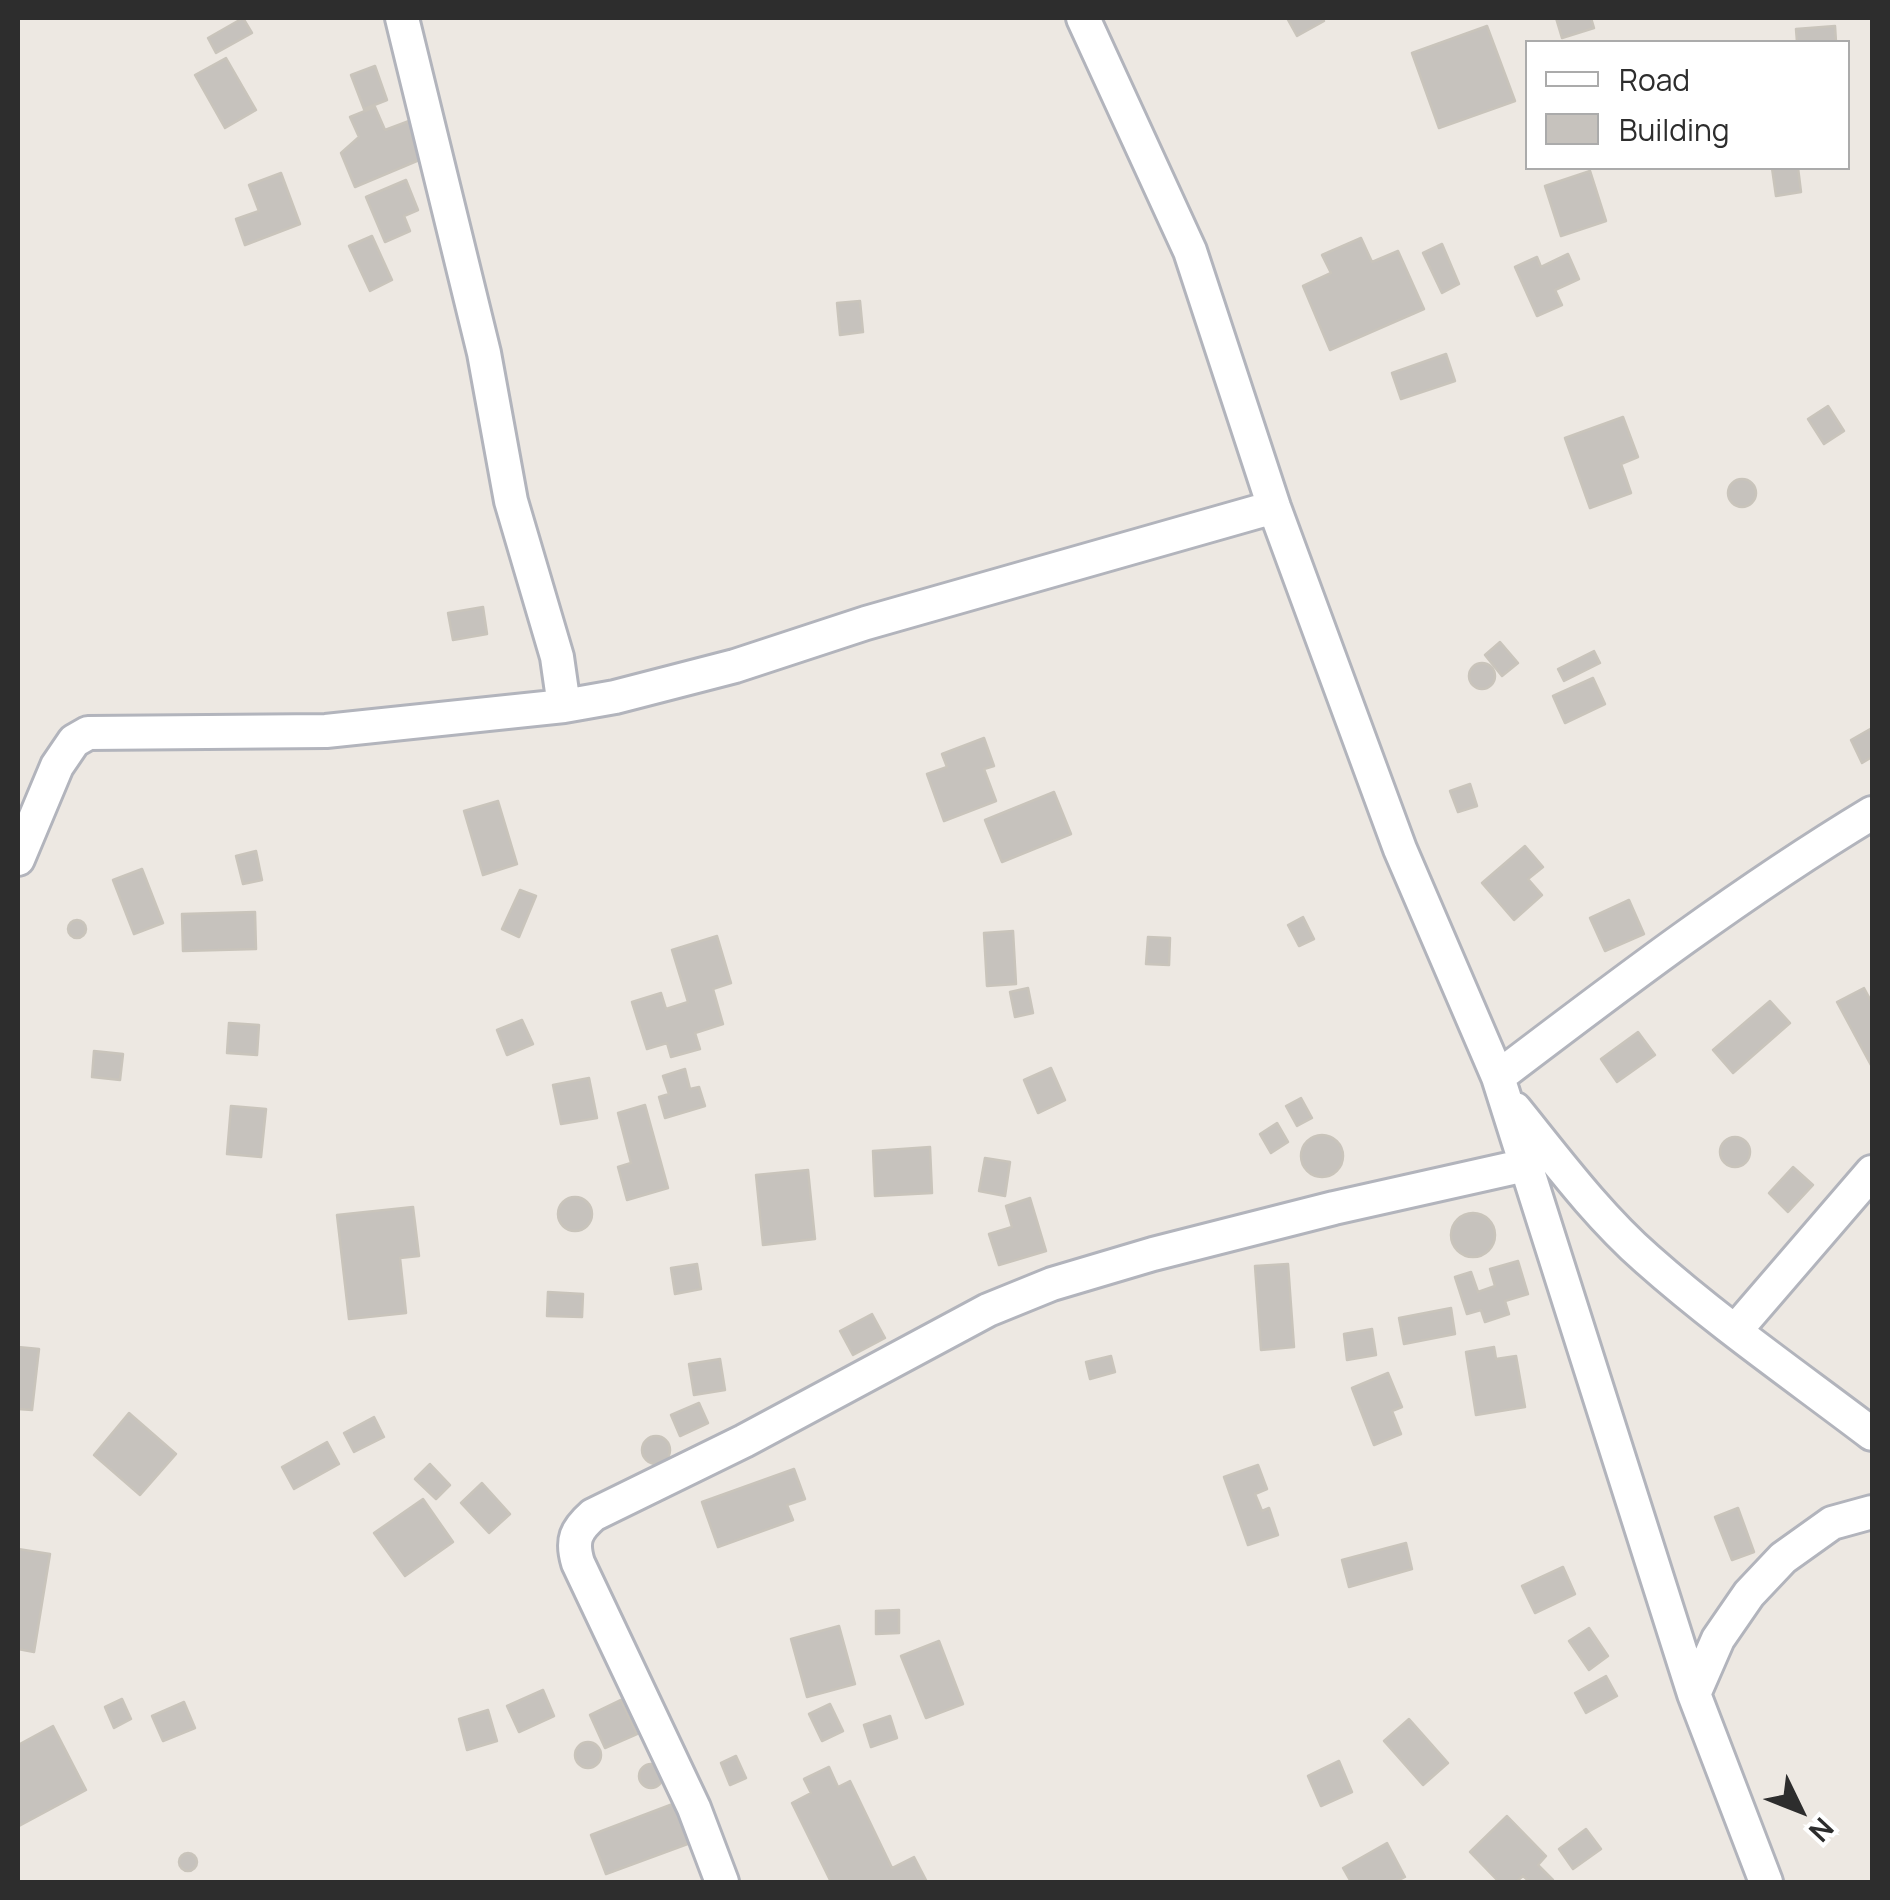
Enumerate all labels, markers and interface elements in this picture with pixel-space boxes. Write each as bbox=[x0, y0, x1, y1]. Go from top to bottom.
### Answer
legend bbox=[1525, 40, 1850, 170]
text: Road bbox=[1619, 59, 1690, 100]
text: Building bbox=[1619, 109, 1730, 150]
north arrow bbox=[1750, 1760, 1850, 1860]
text: N bbox=[1801, 1810, 1843, 1851]

